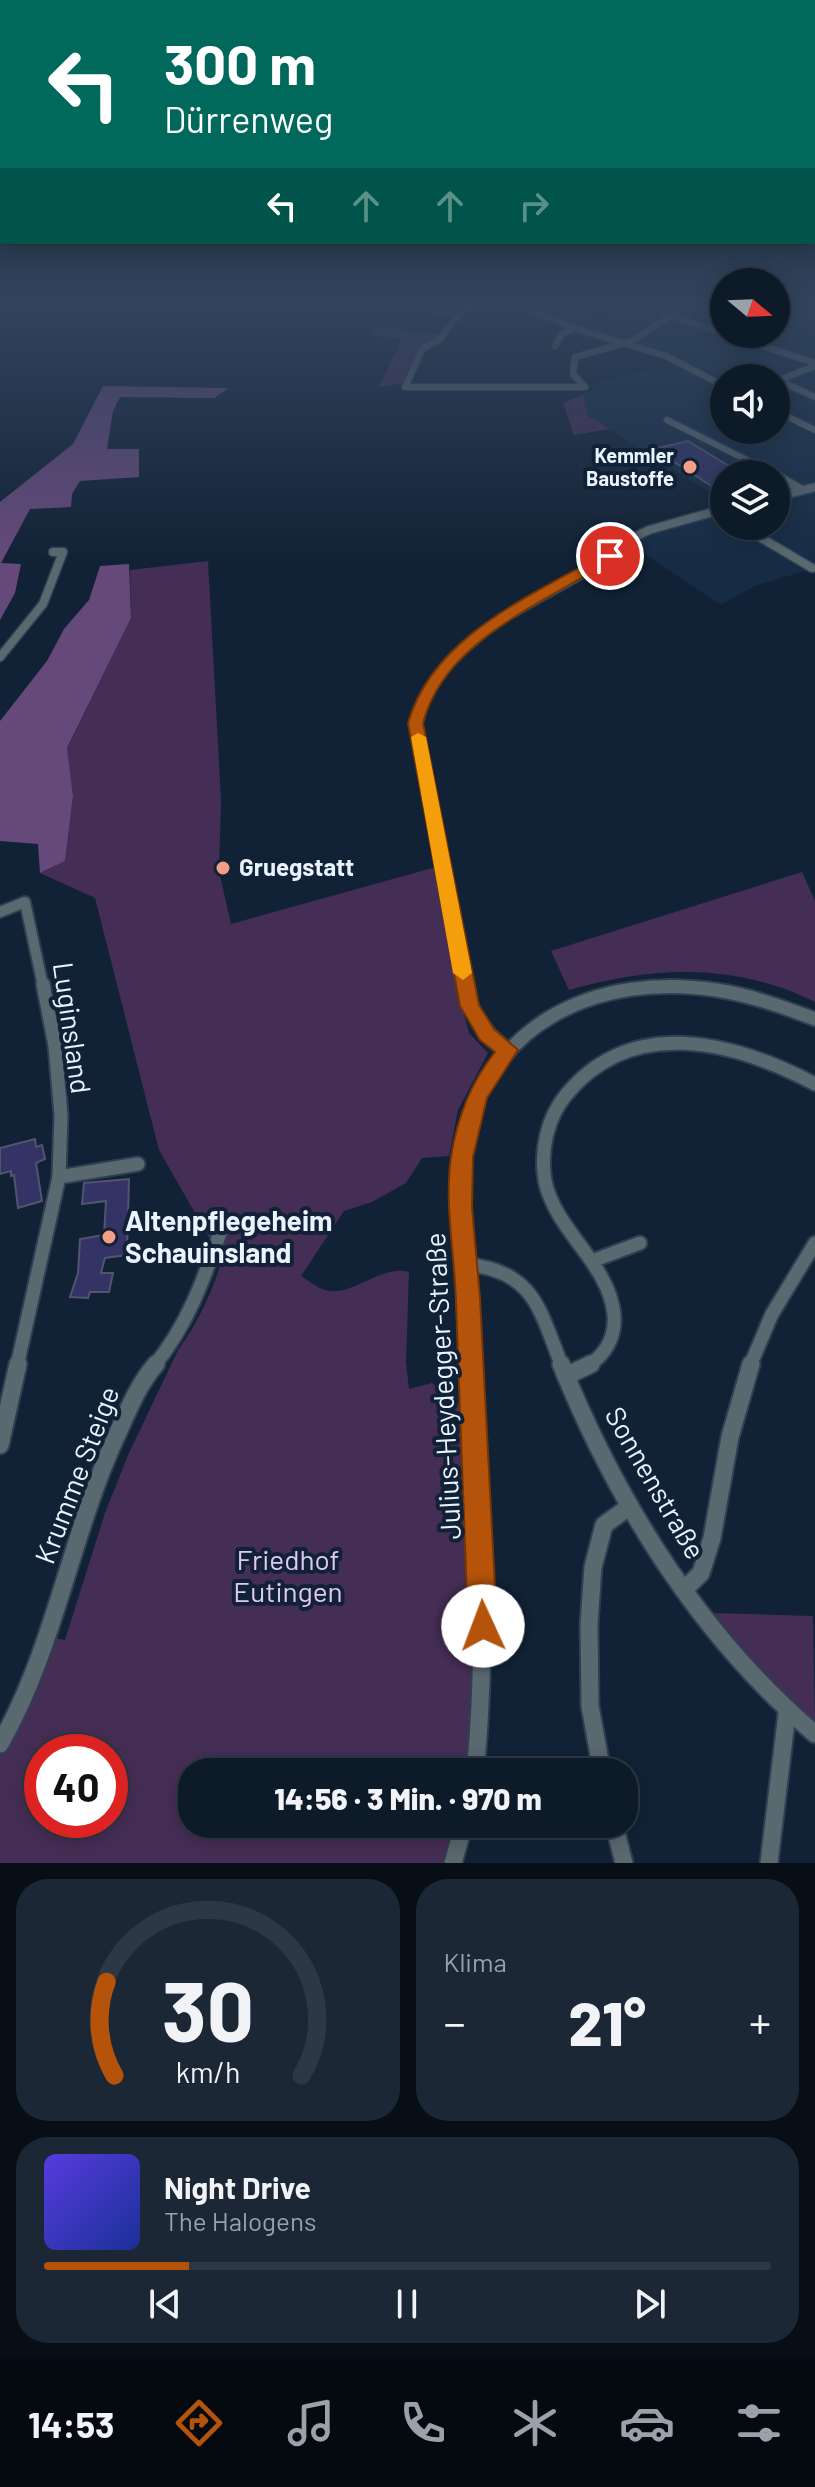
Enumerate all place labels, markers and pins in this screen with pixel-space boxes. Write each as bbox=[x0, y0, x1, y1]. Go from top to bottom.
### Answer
place label: Kemmler Baustoffe bbox=[586, 443, 674, 490]
marker: Kemmler Baustoffe bbox=[681, 458, 699, 476]
pin bbox=[576, 522, 644, 590]
place label: Gruegstatt bbox=[239, 852, 354, 881]
marker: Gruegstatt bbox=[214, 859, 232, 877]
place label: Altenpflegeheim Schauinsland bbox=[125, 1203, 332, 1269]
marker: Altenpflegeheim Schauinsland bbox=[100, 1228, 118, 1246]

